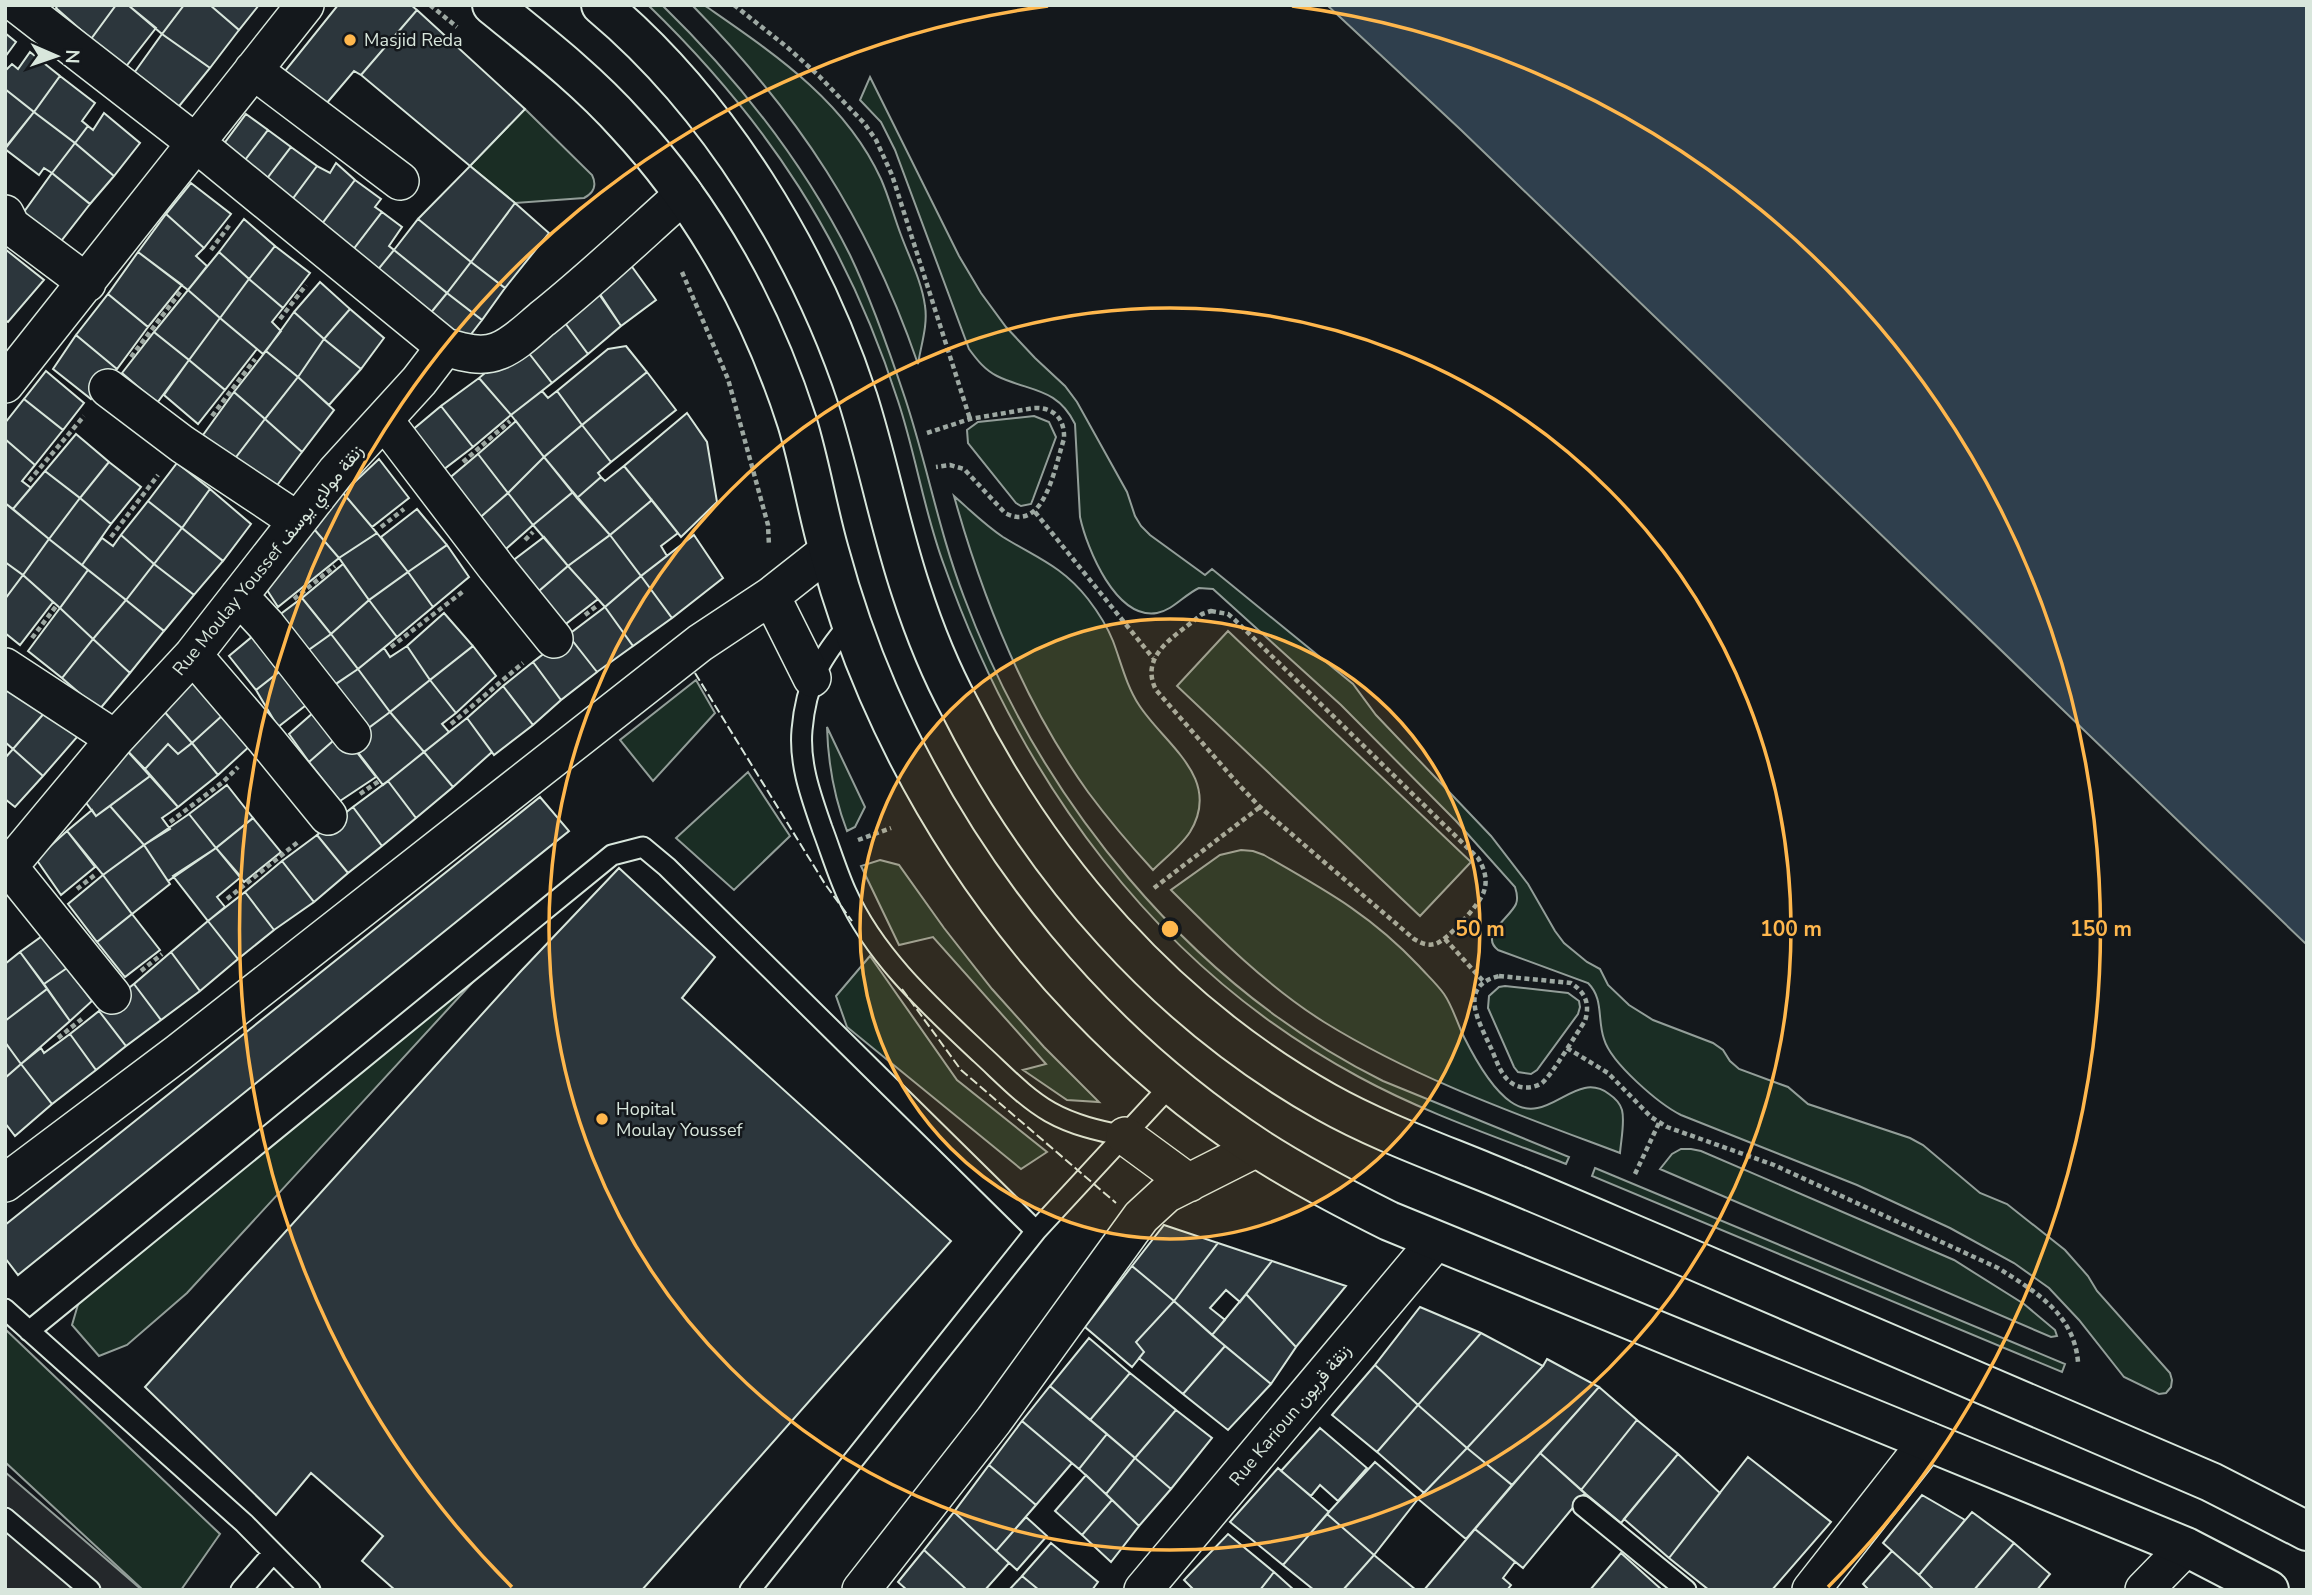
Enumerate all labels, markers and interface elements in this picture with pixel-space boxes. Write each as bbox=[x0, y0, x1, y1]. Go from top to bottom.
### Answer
north arrow bbox=[21, 21, 91, 91]
place label: Masjid Reda bbox=[364, 28, 463, 52]
marker: Masjid Reda bbox=[342, 32, 358, 48]
text: N bbox=[59, 49, 85, 64]
street label: Rue Moulay Youssef زنقة مولاي يوسف bbox=[167, 439, 371, 683]
text: 50 m bbox=[1455, 915, 1505, 943]
text: 100 m bbox=[1760, 915, 1822, 943]
text: 150 m bbox=[2070, 915, 2132, 943]
centre of rings bbox=[1158, 917, 1182, 941]
place label: Hopital Moulay Youssef bbox=[616, 1097, 743, 1142]
marker: Hopital Moulay Youssef bbox=[594, 1111, 610, 1127]
street label: Rue Karioun زنقة قريون bbox=[1224, 1339, 1356, 1491]

